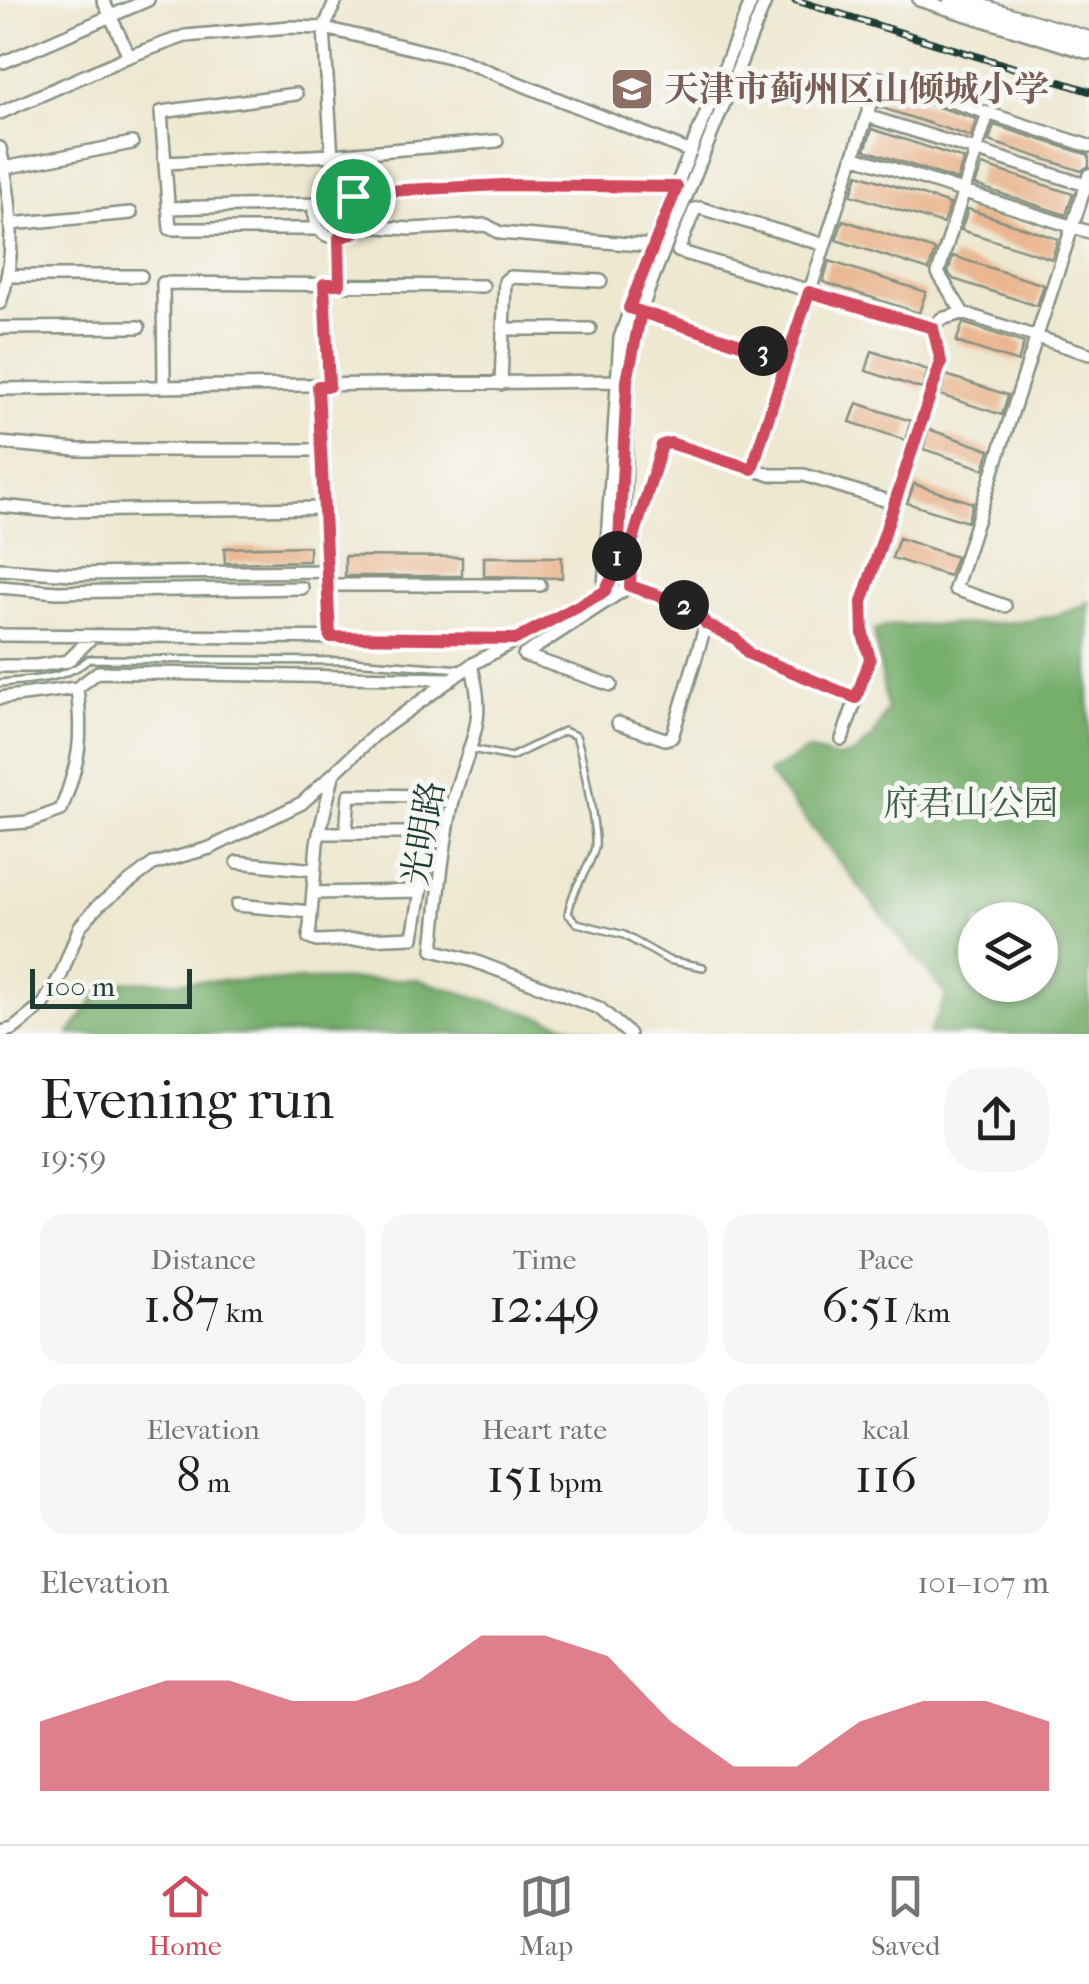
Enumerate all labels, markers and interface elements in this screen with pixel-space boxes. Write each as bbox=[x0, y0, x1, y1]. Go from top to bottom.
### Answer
school or university icon: 天津市蓟州区山倾城小学 bbox=[609, 66, 655, 112]
place label: 天津市蓟州区山倾城小学 bbox=[664, 69, 1049, 110]
pin bbox=[311, 154, 396, 239]
icon: arrive bbox=[326, 169, 381, 224]
pin: 3 bbox=[738, 326, 788, 376]
text: 3 bbox=[757, 334, 769, 367]
pin: 1 bbox=[592, 531, 642, 581]
text: 1 bbox=[612, 539, 622, 572]
pin: 2 bbox=[659, 580, 709, 630]
text: 2 bbox=[677, 588, 691, 621]
street label: 光明路 bbox=[394, 778, 453, 888]
park label: 府君山公园 bbox=[883, 783, 1059, 824]
map controls bbox=[958, 902, 1058, 1002]
button: layers bbox=[958, 902, 1058, 1002]
scale bar bbox=[30, 964, 192, 1008]
text: 100 m bbox=[45, 970, 115, 1003]
button: share bbox=[944, 1067, 1049, 1172]
text: Evening run bbox=[40, 1068, 334, 1132]
text: 19:59 bbox=[40, 1138, 107, 1175]
text: Distance bbox=[151, 1243, 256, 1276]
text: Time bbox=[513, 1243, 576, 1276]
text: Pace bbox=[858, 1243, 914, 1276]
text: 1.87 bbox=[143, 1276, 220, 1335]
text: 12:49 bbox=[489, 1276, 600, 1335]
text: 6:51 bbox=[821, 1276, 900, 1335]
text: km bbox=[220, 1296, 263, 1329]
text: /km bbox=[900, 1296, 950, 1329]
text: Elevation bbox=[147, 1413, 260, 1446]
text: Heart rate bbox=[482, 1413, 607, 1446]
text: kcal bbox=[862, 1413, 909, 1446]
text: 8 bbox=[176, 1446, 201, 1505]
text: 151 bbox=[486, 1446, 544, 1505]
text: 116 bbox=[855, 1446, 917, 1505]
text: m bbox=[201, 1466, 230, 1499]
text: bpm bbox=[544, 1466, 603, 1499]
text: Elevation bbox=[40, 1564, 169, 1601]
text: 101–107 m bbox=[917, 1564, 1049, 1601]
tab: Home bbox=[149, 1869, 221, 1962]
tab: Map bbox=[519, 1869, 574, 1962]
tab: Saved bbox=[871, 1869, 940, 1962]

